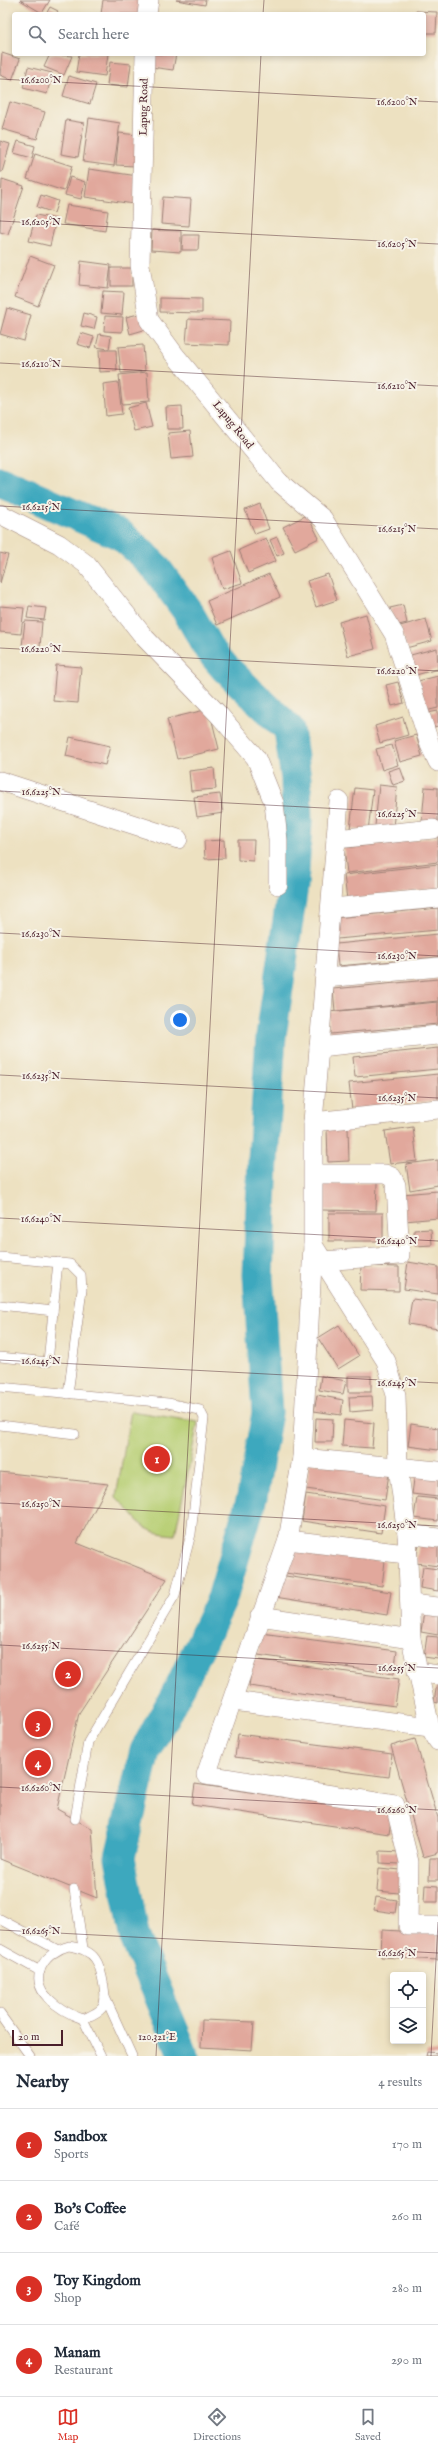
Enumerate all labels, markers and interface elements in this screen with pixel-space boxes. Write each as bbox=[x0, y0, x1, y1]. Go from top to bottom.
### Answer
search box bbox=[12, 12, 426, 56]
icon: search bbox=[26, 23, 48, 45]
text: Search here bbox=[58, 25, 129, 44]
text: 16.6200°N bbox=[21, 74, 62, 87]
street label: Lapug Road bbox=[136, 78, 152, 136]
text: 16.6200°N bbox=[377, 96, 418, 109]
text: 16.6205°N bbox=[21, 216, 61, 229]
text: 16.6205°N bbox=[377, 238, 417, 251]
text: 16.6210°N bbox=[21, 358, 61, 371]
text: 16.6210°N bbox=[377, 380, 417, 393]
street label: Lapug Road bbox=[209, 398, 257, 452]
text: 16.6215°N bbox=[22, 501, 60, 514]
text: 16.6215°N bbox=[378, 523, 416, 536]
text: 16.6220°N bbox=[21, 643, 62, 656]
text: 16.6220°N bbox=[377, 665, 418, 678]
text: 16.6225°N bbox=[21, 786, 61, 799]
text: 16.6225°N bbox=[377, 808, 417, 821]
text: 16.6230°N bbox=[21, 928, 61, 941]
text: 16.6230°N bbox=[377, 950, 417, 963]
your location bbox=[170, 1010, 190, 1030]
text: 16.6235°N bbox=[22, 1070, 60, 1083]
text: 16.6235°N bbox=[378, 1092, 416, 1105]
text: 16.6240°N bbox=[21, 1213, 62, 1226]
text: 16.6240°N bbox=[377, 1235, 418, 1248]
text: 16.6245°N bbox=[21, 1355, 61, 1368]
text: 16.6245°N bbox=[377, 1377, 417, 1390]
pin: 1 bbox=[144, 1444, 170, 1474]
text: 16.6250°N bbox=[21, 1498, 61, 1511]
text: 16.6250°N bbox=[377, 1519, 417, 1532]
text: 16.6255°N bbox=[22, 1640, 60, 1653]
pin: 2 bbox=[55, 1659, 81, 1689]
text: 16.6255°N bbox=[378, 1662, 416, 1675]
pin: 3 bbox=[25, 1709, 51, 1739]
pin: 4 bbox=[25, 1748, 51, 1778]
text: 16.6260°N bbox=[21, 1782, 61, 1795]
text: 16.6260°N bbox=[377, 1804, 417, 1817]
text: 16.6265°N bbox=[22, 1925, 61, 1938]
text: 16.6265°N bbox=[378, 1947, 417, 1960]
map controls bbox=[390, 1972, 426, 2044]
button: locate bbox=[390, 1972, 426, 2008]
button: layers bbox=[390, 2008, 426, 2044]
scale bar bbox=[12, 2028, 63, 2047]
text: 20 m bbox=[18, 2030, 39, 2044]
text: 120.321°E bbox=[138, 2031, 176, 2044]
text: Nearby bbox=[16, 2072, 69, 2093]
text: 4 results bbox=[378, 2074, 422, 2091]
text: Sandbox bbox=[54, 2127, 107, 2146]
text: 1 bbox=[27, 2136, 31, 2153]
text: 170 m bbox=[392, 2136, 422, 2153]
text: Sports bbox=[54, 2146, 89, 2163]
text: Bo's Coffee bbox=[54, 2199, 126, 2218]
text: 2 bbox=[26, 2208, 32, 2225]
text: 260 m bbox=[391, 2208, 422, 2225]
text: Café bbox=[54, 2218, 80, 2235]
text: Toy Kingdom bbox=[54, 2271, 141, 2290]
text: 3 bbox=[27, 2280, 31, 2297]
text: 280 m bbox=[392, 2280, 422, 2297]
text: Shop bbox=[54, 2290, 82, 2307]
text: Manam bbox=[54, 2343, 101, 2362]
text: 4 bbox=[26, 2352, 32, 2369]
text: 290 m bbox=[391, 2352, 422, 2369]
text: Restaurant bbox=[54, 2362, 113, 2379]
tab: Map bbox=[57, 2406, 79, 2444]
tab: Directions bbox=[193, 2406, 241, 2444]
tab: Saved bbox=[355, 2406, 381, 2444]

